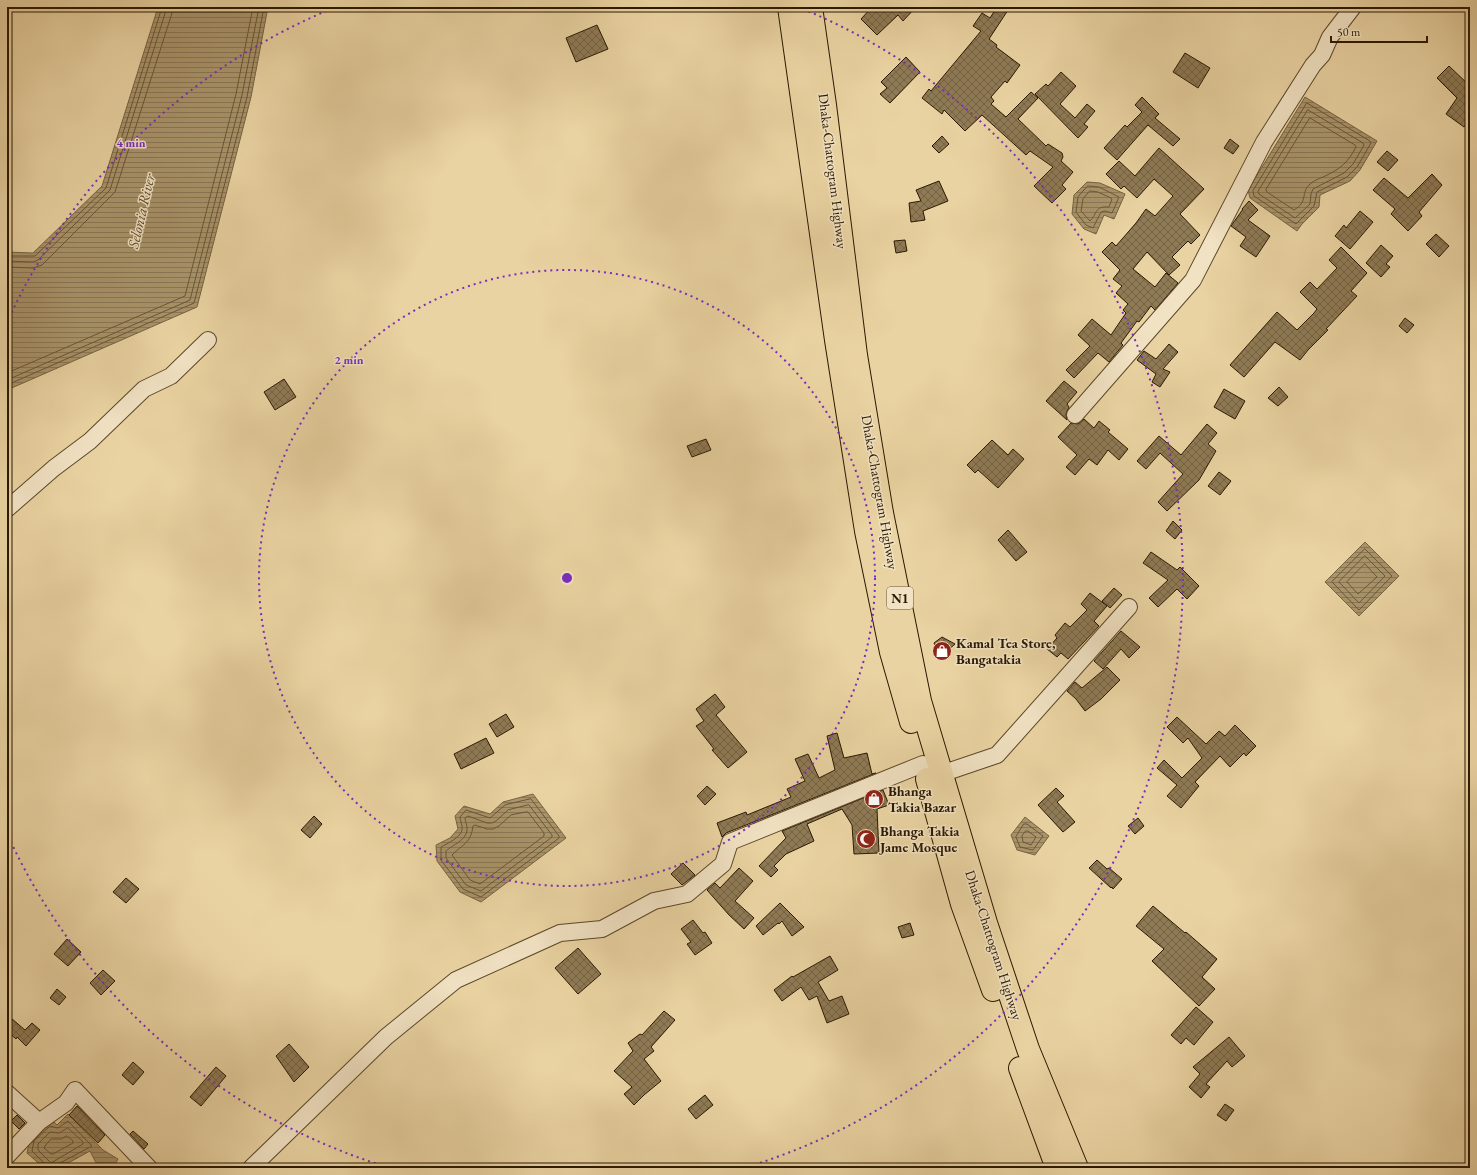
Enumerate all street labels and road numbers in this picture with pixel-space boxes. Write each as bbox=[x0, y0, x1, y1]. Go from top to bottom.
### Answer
street label: Dhaka-Chattogram Highway bbox=[815, 92, 852, 251]
street label: Dhaka-Chattogram Highway bbox=[858, 413, 903, 571]
road number: N1 bbox=[887, 587, 913, 609]
street label: Dhaka-Chattogram Highway bbox=[961, 868, 1027, 1023]

